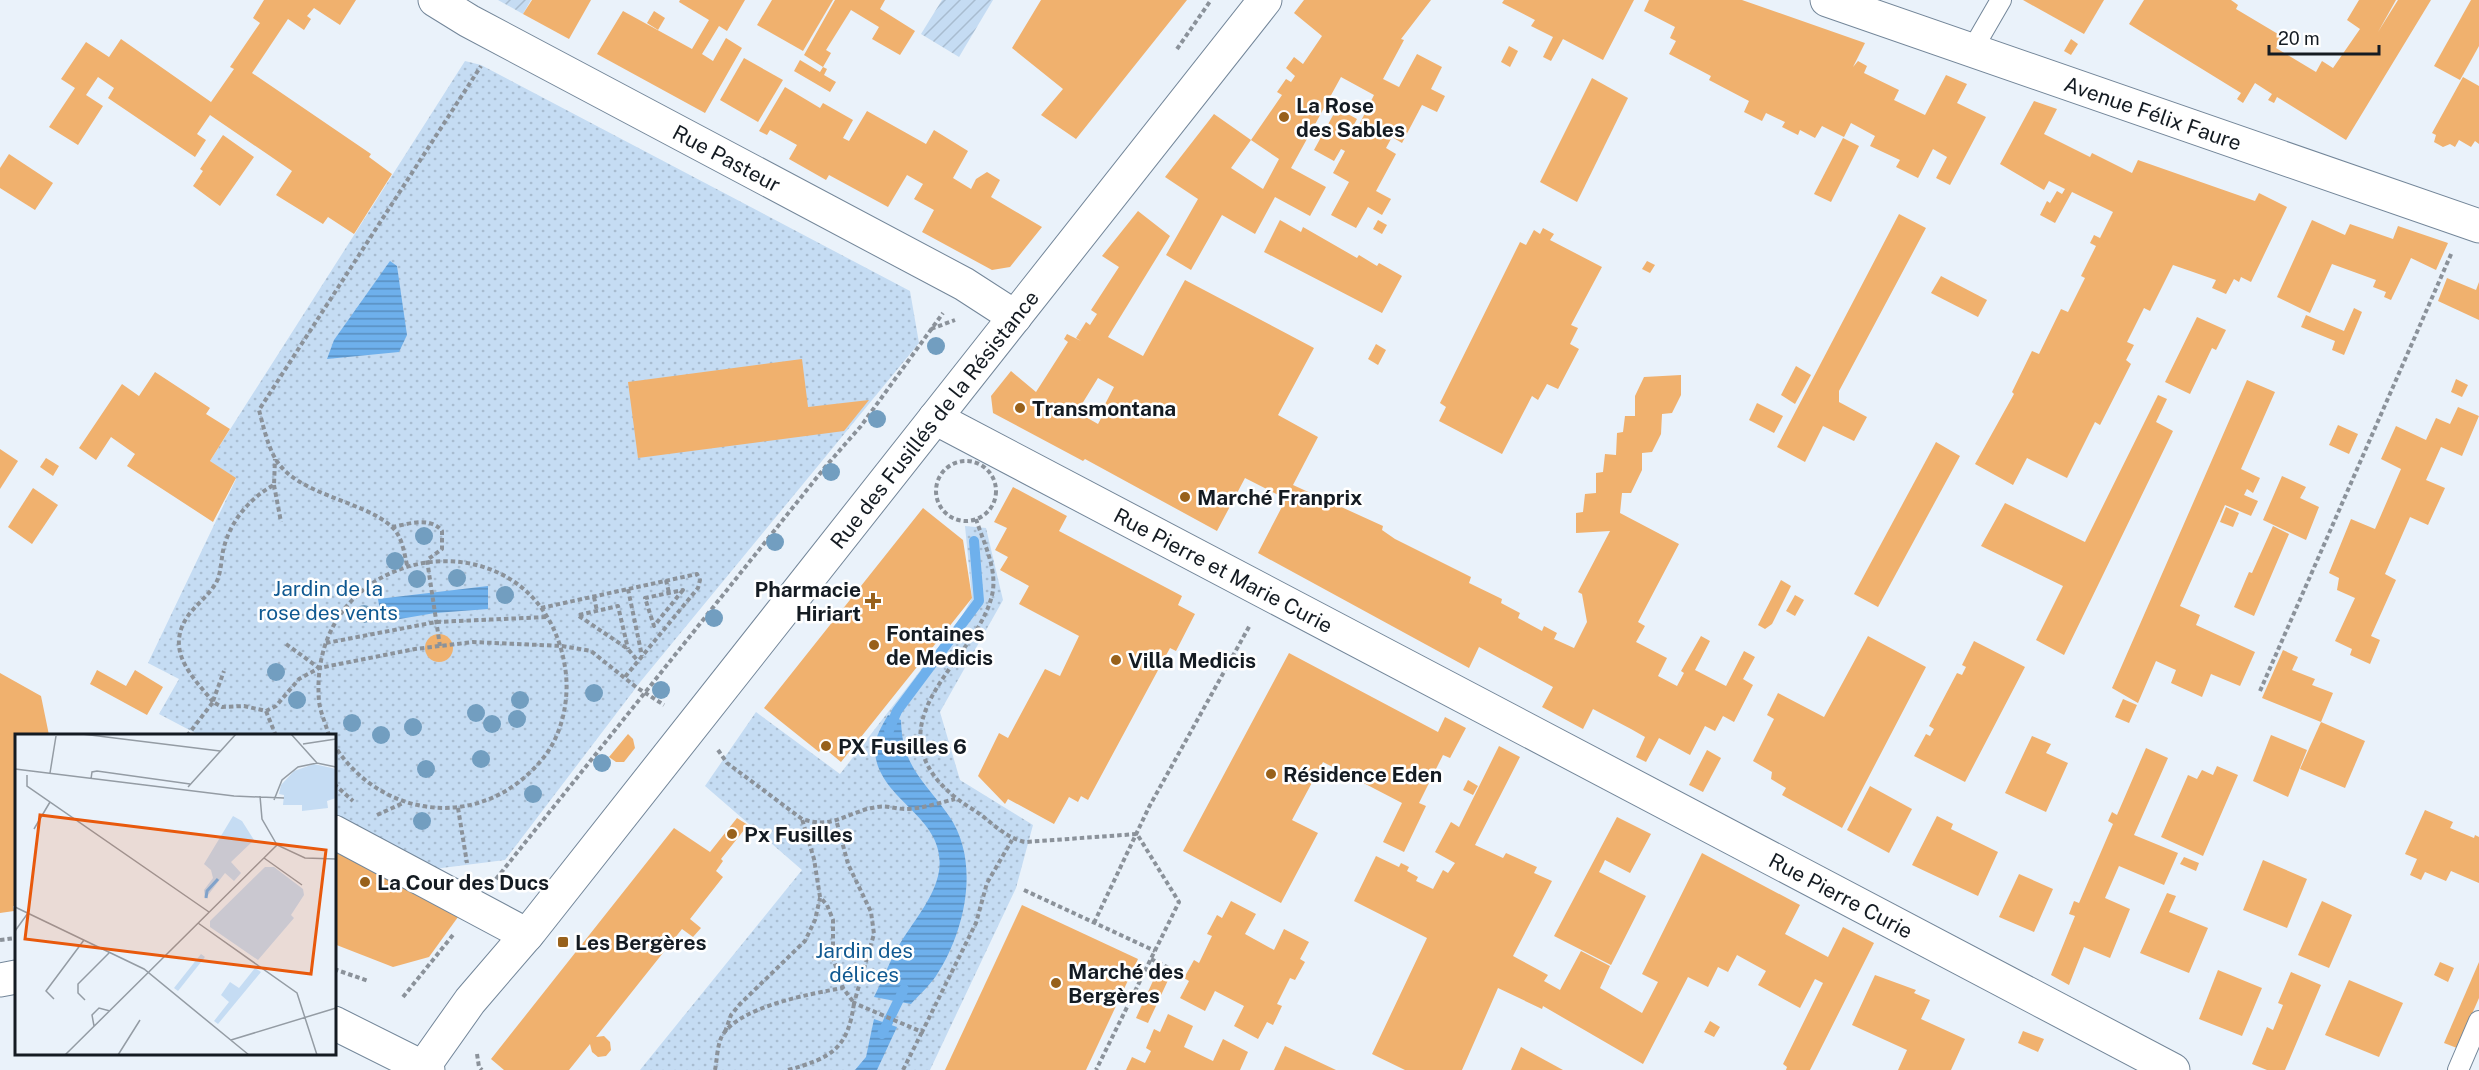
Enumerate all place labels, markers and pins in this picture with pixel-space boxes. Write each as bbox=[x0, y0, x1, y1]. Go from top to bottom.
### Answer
place label: La Rose des Sables bbox=[1296, 93, 1405, 142]
marker: La Rose des Sables bbox=[1277, 110, 1291, 124]
place label: Transmontana bbox=[1032, 396, 1176, 421]
marker: Transmontana bbox=[1013, 401, 1027, 415]
place label: Marché Franprix bbox=[1197, 485, 1362, 510]
marker: Marché Franprix bbox=[1178, 490, 1192, 504]
place label: Pharmacie Hiriart bbox=[755, 577, 861, 626]
marker: Pharmacie Hiriart bbox=[866, 594, 880, 608]
place label: Fontaines de Medicis bbox=[886, 621, 993, 670]
marker: Fontaines de Medicis bbox=[867, 638, 881, 652]
place label: Villa Medicis bbox=[1128, 648, 1256, 673]
marker: Villa Medicis bbox=[1109, 653, 1123, 667]
place label: PX Fusilles 6 bbox=[838, 734, 967, 759]
marker: PX Fusilles 6 bbox=[819, 739, 833, 753]
place label: Résidence Eden bbox=[1283, 762, 1442, 787]
marker: Résidence Eden bbox=[1264, 767, 1278, 781]
place label: Px Fusilles bbox=[744, 822, 853, 847]
marker: Px Fusilles bbox=[725, 827, 739, 841]
place label: La Cour des Ducs bbox=[377, 870, 549, 895]
marker: La Cour des Ducs bbox=[358, 875, 372, 889]
place label: Les Bergères bbox=[575, 930, 707, 955]
marker: Les Bergères bbox=[556, 935, 570, 949]
place label: Marché des Bergères bbox=[1068, 959, 1184, 1008]
marker: Marché des Bergères bbox=[1049, 976, 1063, 990]

